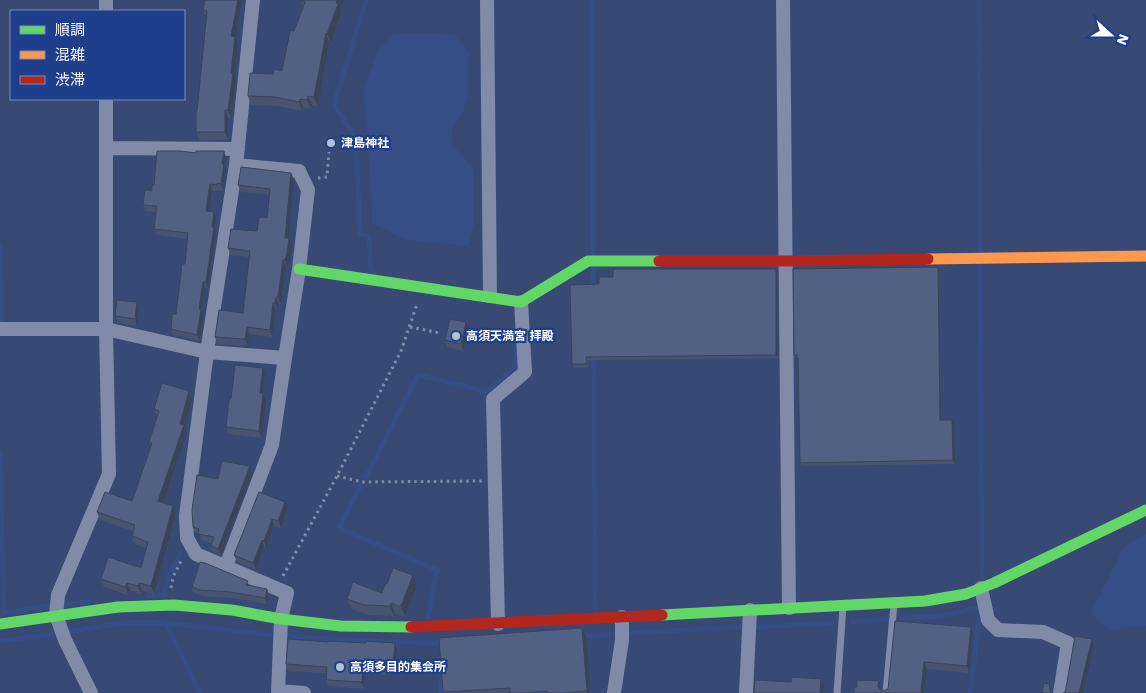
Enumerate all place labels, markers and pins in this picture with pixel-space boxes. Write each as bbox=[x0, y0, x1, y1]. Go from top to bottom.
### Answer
place label: 津島神社 bbox=[341, 136, 389, 150]
marker: 津島神社 bbox=[325, 137, 337, 149]
place label: 高須天満宮 拝殿 bbox=[466, 329, 553, 343]
marker: 高須天満宮 拝殿 bbox=[450, 330, 462, 342]
place label: 高須多目的集会所 bbox=[350, 660, 446, 674]
marker: 高須多目的集会所 bbox=[334, 661, 346, 673]

